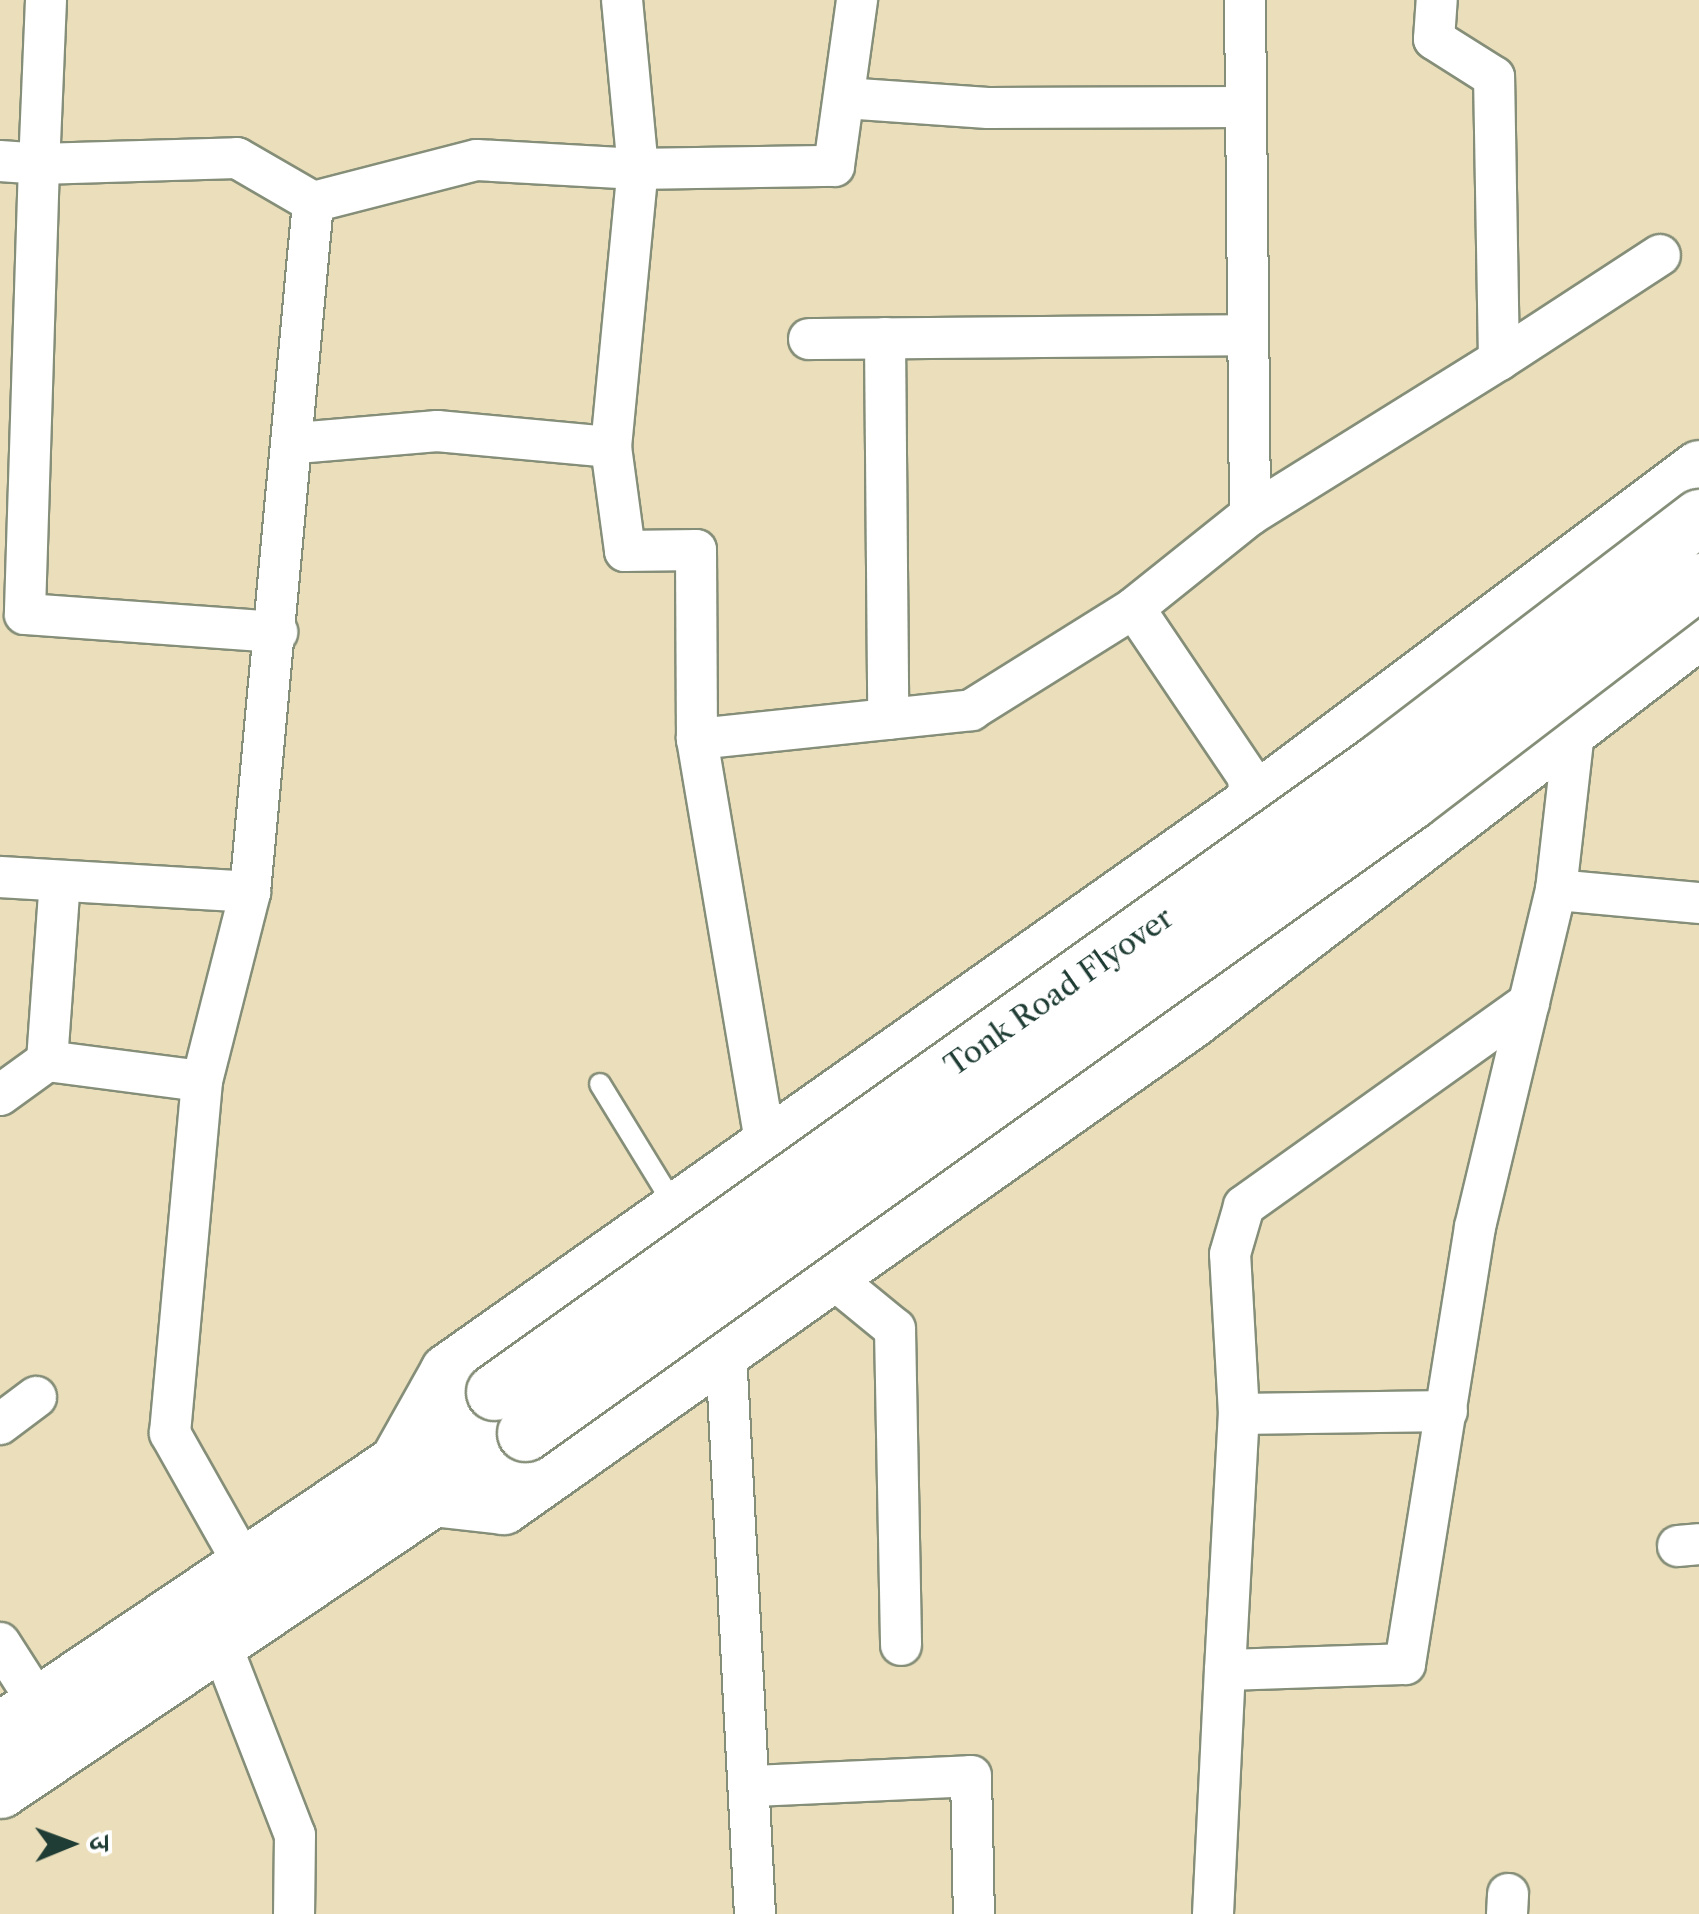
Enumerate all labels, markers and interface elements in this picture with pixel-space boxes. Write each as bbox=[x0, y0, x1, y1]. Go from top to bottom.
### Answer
street label: Tonk Road Flyover bbox=[938, 900, 1180, 1084]
north arrow bbox=[20, 1794, 120, 1894]
text: उ bbox=[83, 1836, 117, 1851]

